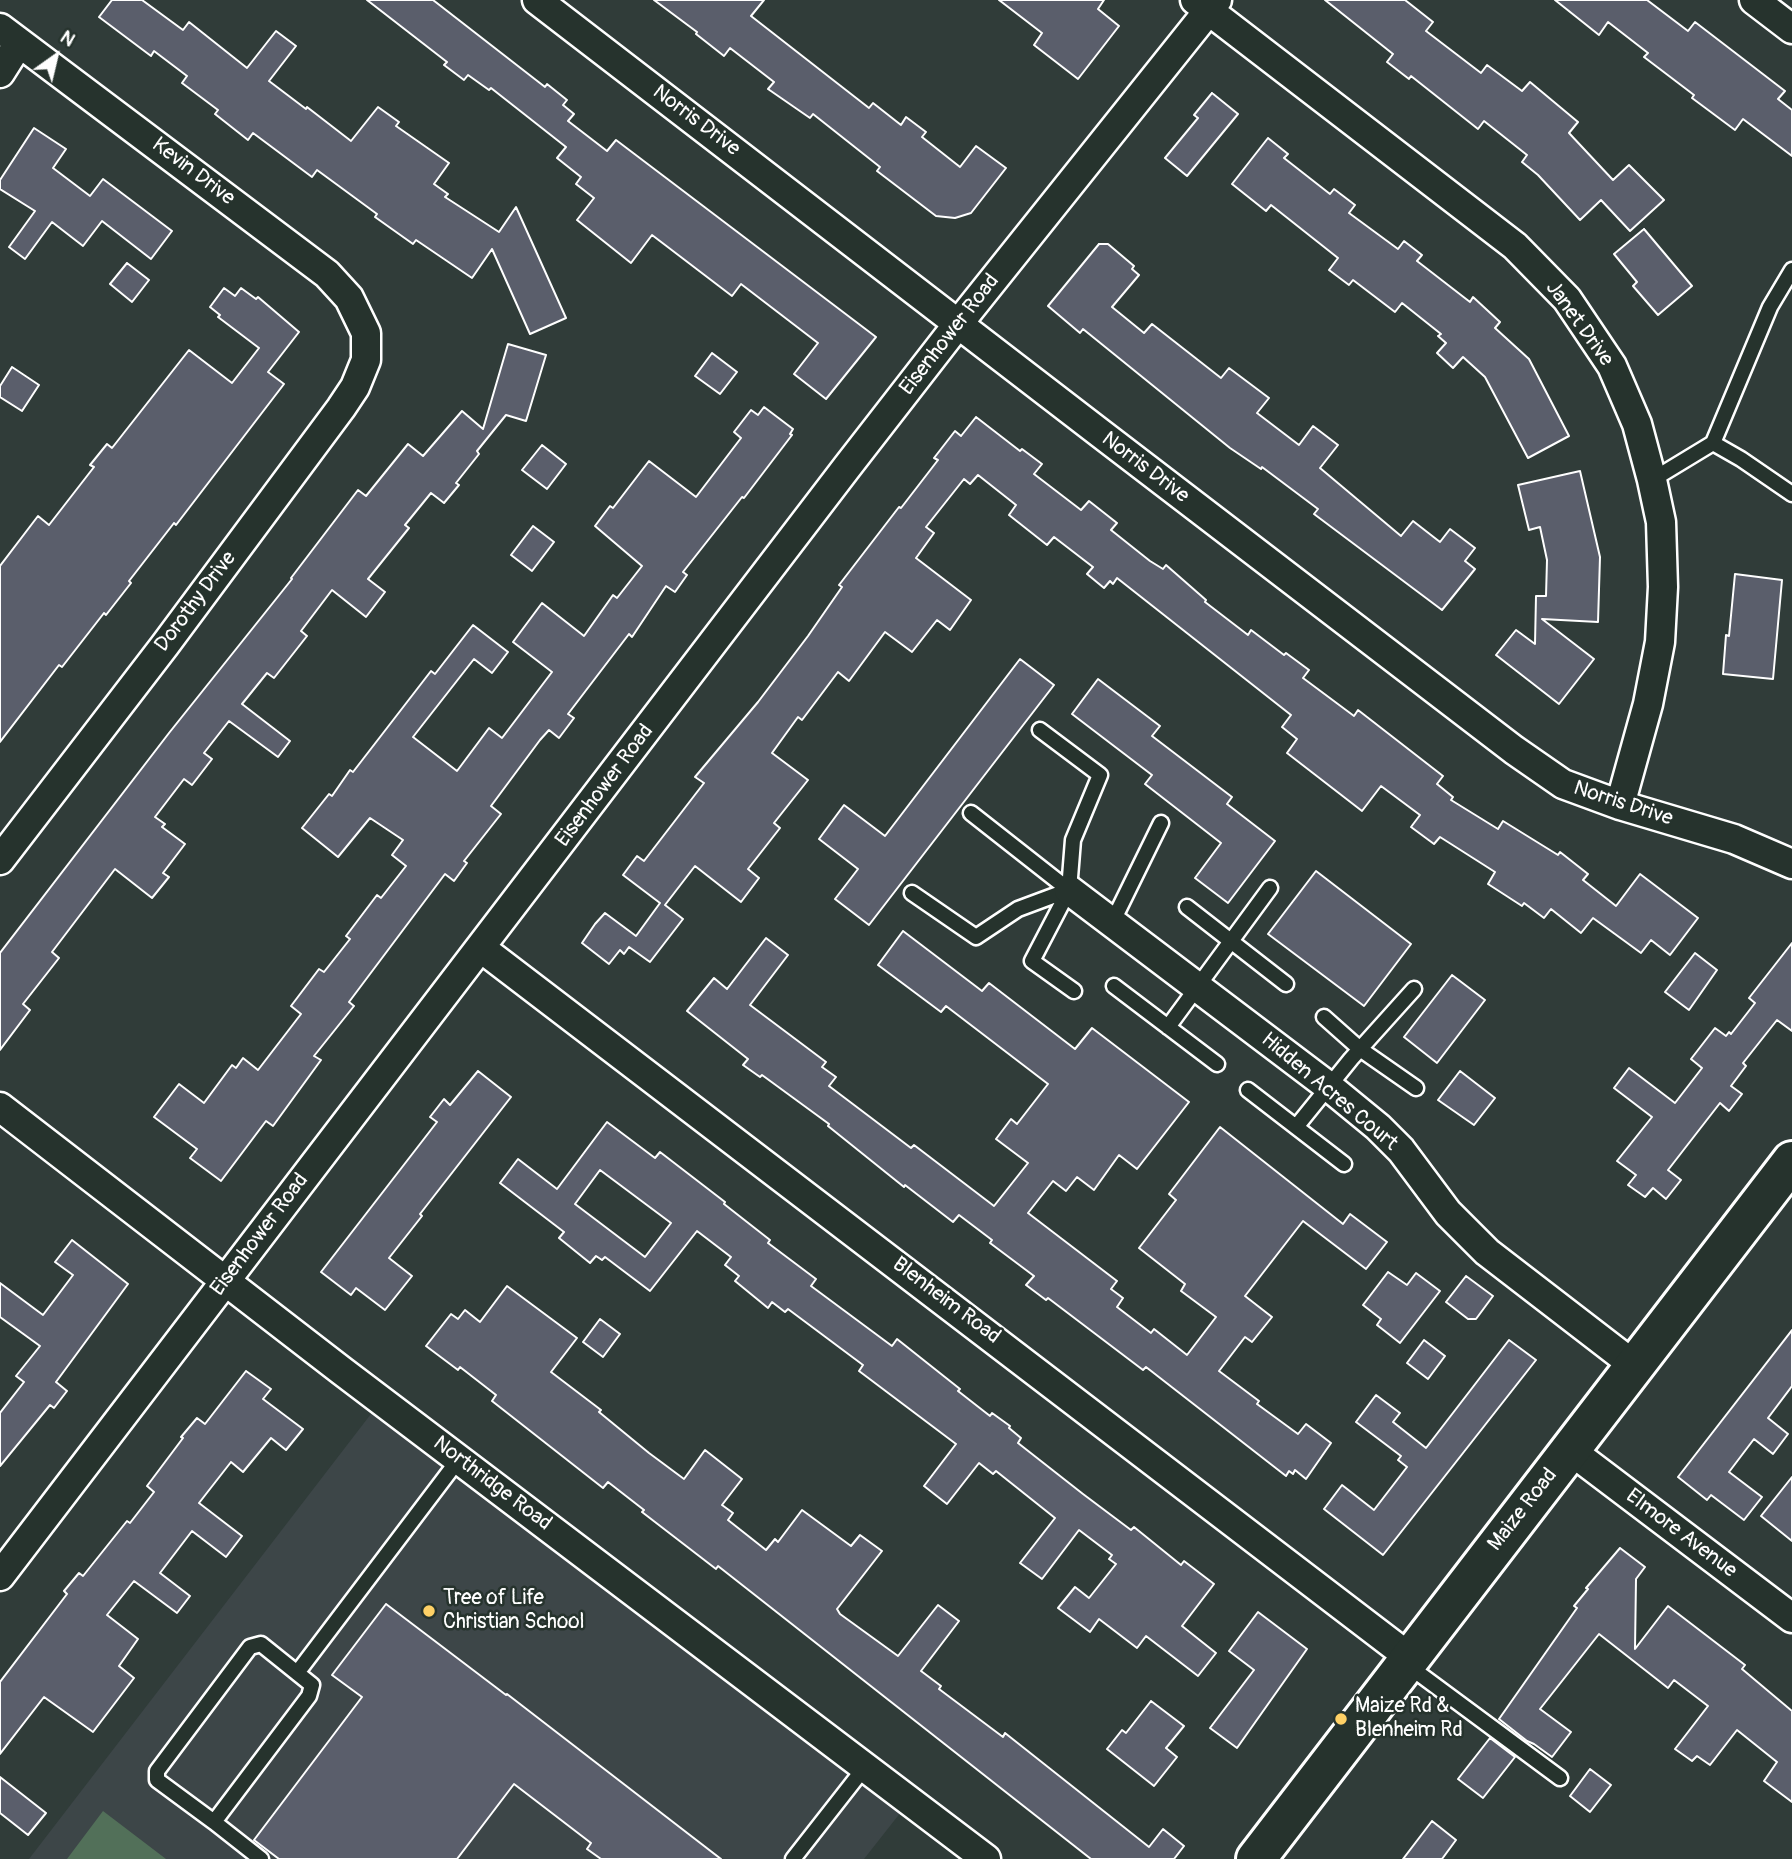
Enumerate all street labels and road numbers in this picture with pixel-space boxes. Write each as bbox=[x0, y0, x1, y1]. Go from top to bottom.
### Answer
street label: Norris Drive bbox=[647, 80, 745, 162]
street label: Kevin Drive bbox=[147, 133, 239, 211]
street label: Eisenhower Road bbox=[895, 269, 1005, 401]
street label: Janet Drive bbox=[1540, 276, 1618, 372]
street label: Norris Drive bbox=[1096, 427, 1194, 509]
street label: Dorothy Drive bbox=[150, 547, 242, 657]
street label: Eisenhower Road bbox=[551, 720, 659, 852]
street label: Norris Drive bbox=[1570, 776, 1676, 832]
street label: Hidden Acres Court bbox=[1256, 1028, 1402, 1156]
street label: Eisenhower Road bbox=[206, 1169, 314, 1301]
street label: Blenheim Road bbox=[887, 1252, 1005, 1350]
street label: Northridge Road bbox=[428, 1431, 556, 1537]
street label: Maize Road bbox=[1483, 1464, 1563, 1556]
street label: Elmore Avenue bbox=[1621, 1484, 1741, 1584]

